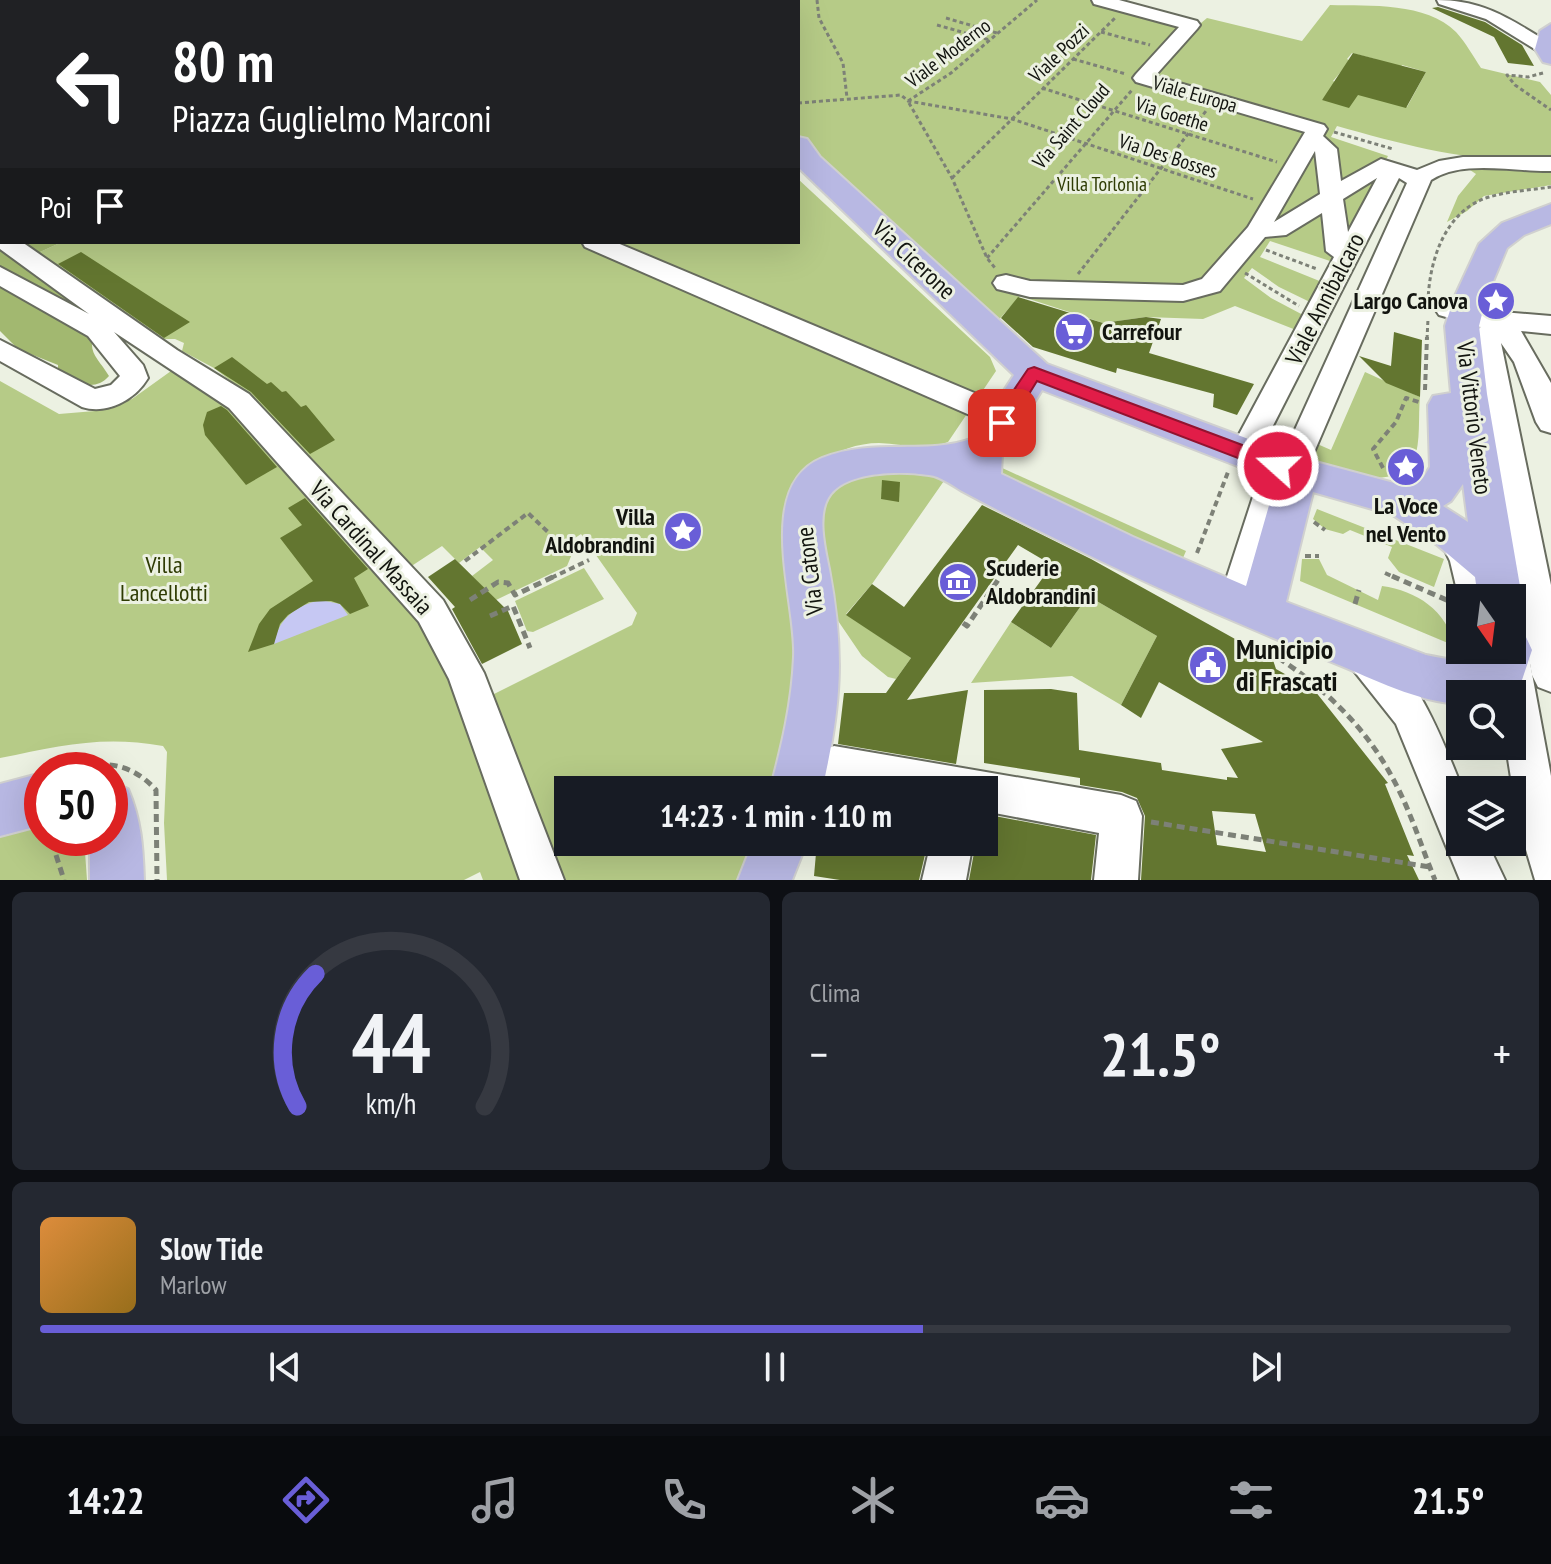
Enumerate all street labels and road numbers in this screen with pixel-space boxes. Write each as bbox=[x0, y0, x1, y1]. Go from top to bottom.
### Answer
street label: Viale Moderno bbox=[899, 13, 996, 94]
street label: Viale Pozzi bbox=[1023, 18, 1095, 89]
street label: Viale Europa bbox=[1149, 69, 1240, 118]
street label: Via Saint Cloud bbox=[1026, 78, 1115, 175]
street label: Via Goethe bbox=[1131, 90, 1212, 137]
street label: Via Des Bosses bbox=[1114, 128, 1221, 184]
street label: Via Cicerone bbox=[865, 213, 962, 306]
street label: Viale Annibalcaro bbox=[1278, 227, 1371, 371]
street label: Via Vittorio Veneto bbox=[1450, 339, 1499, 496]
street label: Via Cardinal Massaia bbox=[302, 473, 440, 621]
street label: Via Catone bbox=[789, 525, 830, 618]

